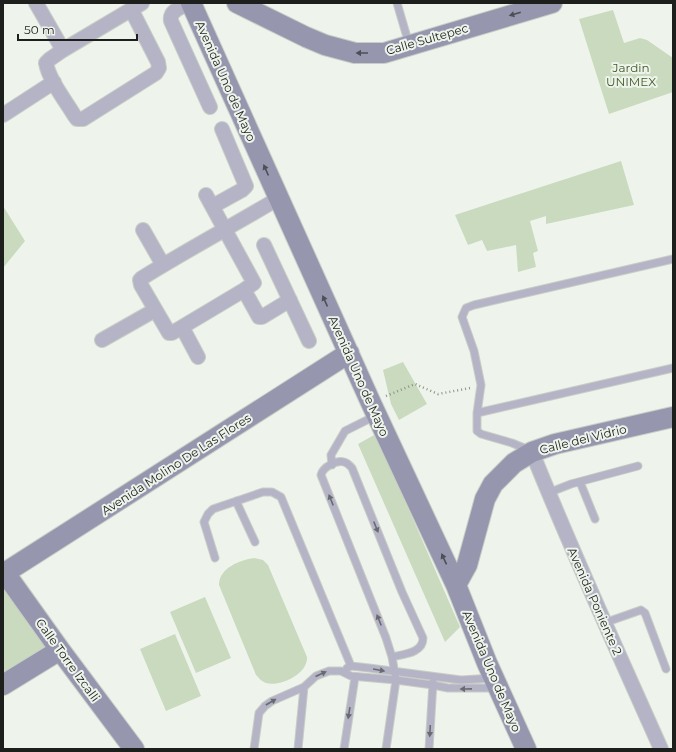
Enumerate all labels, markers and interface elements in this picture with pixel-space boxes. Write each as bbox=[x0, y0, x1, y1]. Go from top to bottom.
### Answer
one-way arrow bbox=[509, 11, 521, 17]
scale bar bbox=[18, 16, 137, 42]
street label: Avenida Uno de Mayo bbox=[193, 18, 259, 144]
street label: Calle Sultepec bbox=[384, 20, 470, 58]
text: 50 m bbox=[24, 22, 55, 37]
one-way arrow bbox=[355, 50, 368, 56]
park label: Jardin UNIMEX bbox=[606, 60, 656, 89]
one-way arrow bbox=[263, 164, 269, 176]
one-way arrow bbox=[322, 295, 329, 307]
street label: Avenida Uno de Mayo bbox=[326, 313, 392, 439]
street label: Avenida Molino De Las Flores bbox=[98, 410, 254, 518]
street label: Calle del Vidrio bbox=[538, 421, 628, 457]
one-way arrow bbox=[327, 493, 333, 505]
one-way arrow bbox=[373, 522, 379, 533]
street label: Avenida Poniente 2 bbox=[565, 545, 626, 657]
one-way arrow bbox=[441, 554, 447, 565]
street label: Avenida Uno de Mayo bbox=[460, 608, 524, 734]
one-way arrow bbox=[376, 614, 382, 626]
street label: Calle Torre Izcalli bbox=[33, 616, 103, 704]
one-way arrow bbox=[373, 667, 385, 673]
one-way arrow bbox=[315, 671, 326, 677]
one-way arrow bbox=[459, 686, 472, 692]
one-way arrow bbox=[265, 699, 277, 706]
one-way arrow bbox=[346, 707, 352, 719]
one-way arrow bbox=[427, 725, 434, 737]

